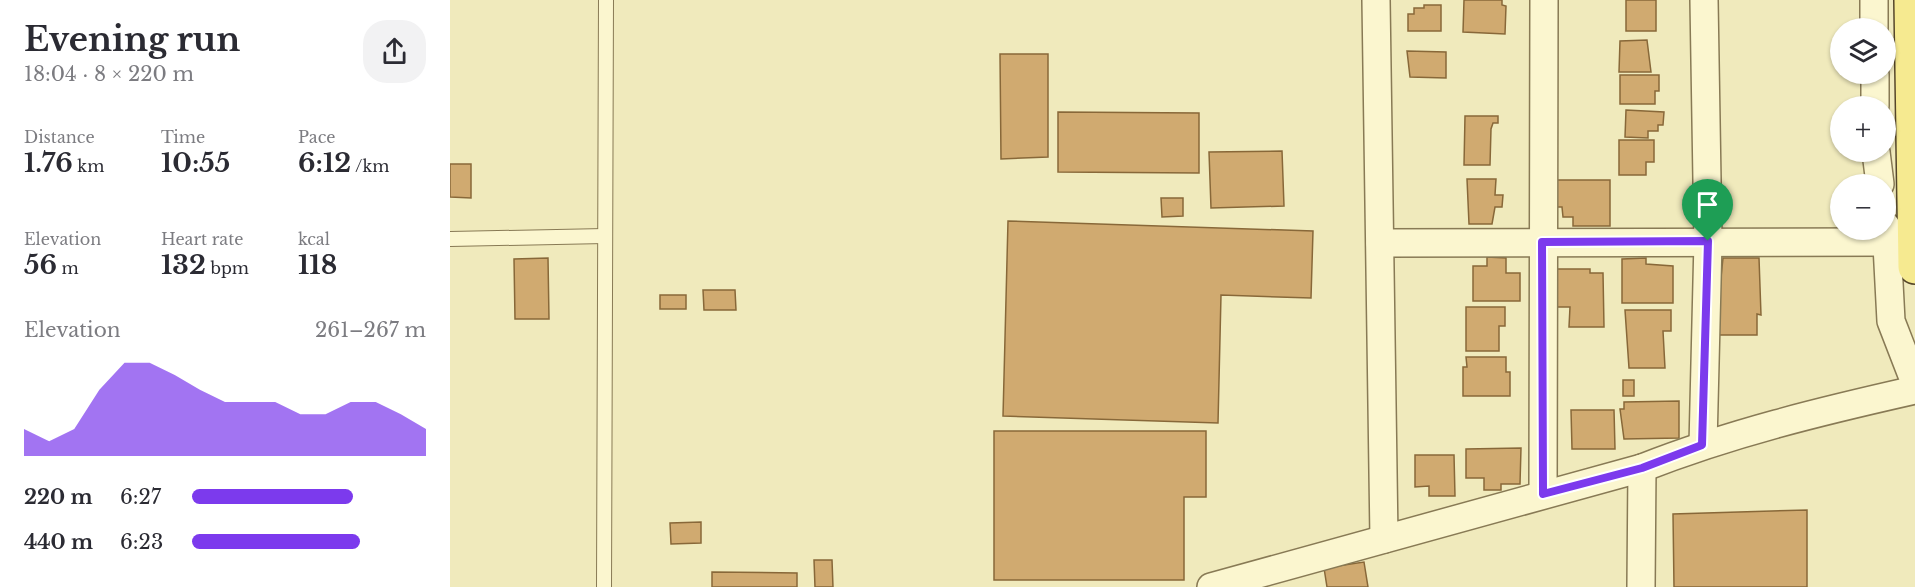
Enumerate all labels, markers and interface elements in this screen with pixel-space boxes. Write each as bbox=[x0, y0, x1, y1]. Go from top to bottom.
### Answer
map controls bbox=[1830, 18, 1896, 240]
button: layers bbox=[1830, 18, 1896, 84]
text: Evening run bbox=[24, 19, 240, 60]
button: share bbox=[363, 20, 426, 83]
text: 18:04 · 8 × 220 m bbox=[24, 62, 194, 86]
button: + bbox=[1830, 96, 1896, 162]
text: Distance bbox=[24, 127, 95, 147]
text: Time bbox=[161, 127, 205, 147]
text: Pace bbox=[298, 127, 335, 147]
text: 1.76 bbox=[24, 147, 73, 179]
text: 10:55 bbox=[161, 147, 230, 179]
text: 6:12 bbox=[298, 147, 351, 179]
text: km bbox=[73, 156, 104, 176]
text: /km bbox=[351, 156, 390, 176]
button: − bbox=[1830, 174, 1896, 240]
pin bbox=[1682, 179, 1733, 241]
icon: arrive bbox=[1691, 188, 1724, 221]
text: Elevation bbox=[24, 229, 101, 249]
text: Heart rate bbox=[161, 229, 243, 249]
text: kcal bbox=[298, 229, 330, 249]
text: 56 bbox=[24, 249, 57, 281]
text: 132 bbox=[161, 249, 206, 281]
text: 118 bbox=[298, 249, 337, 281]
text: m bbox=[57, 258, 79, 278]
text: bpm bbox=[206, 258, 249, 278]
text: Elevation bbox=[24, 318, 121, 342]
text: 261–267 m bbox=[315, 318, 426, 342]
text: 220 m bbox=[24, 485, 93, 509]
text: 6:27 bbox=[120, 485, 161, 509]
text: 440 m bbox=[24, 530, 93, 554]
text: 6:23 bbox=[120, 530, 163, 554]

